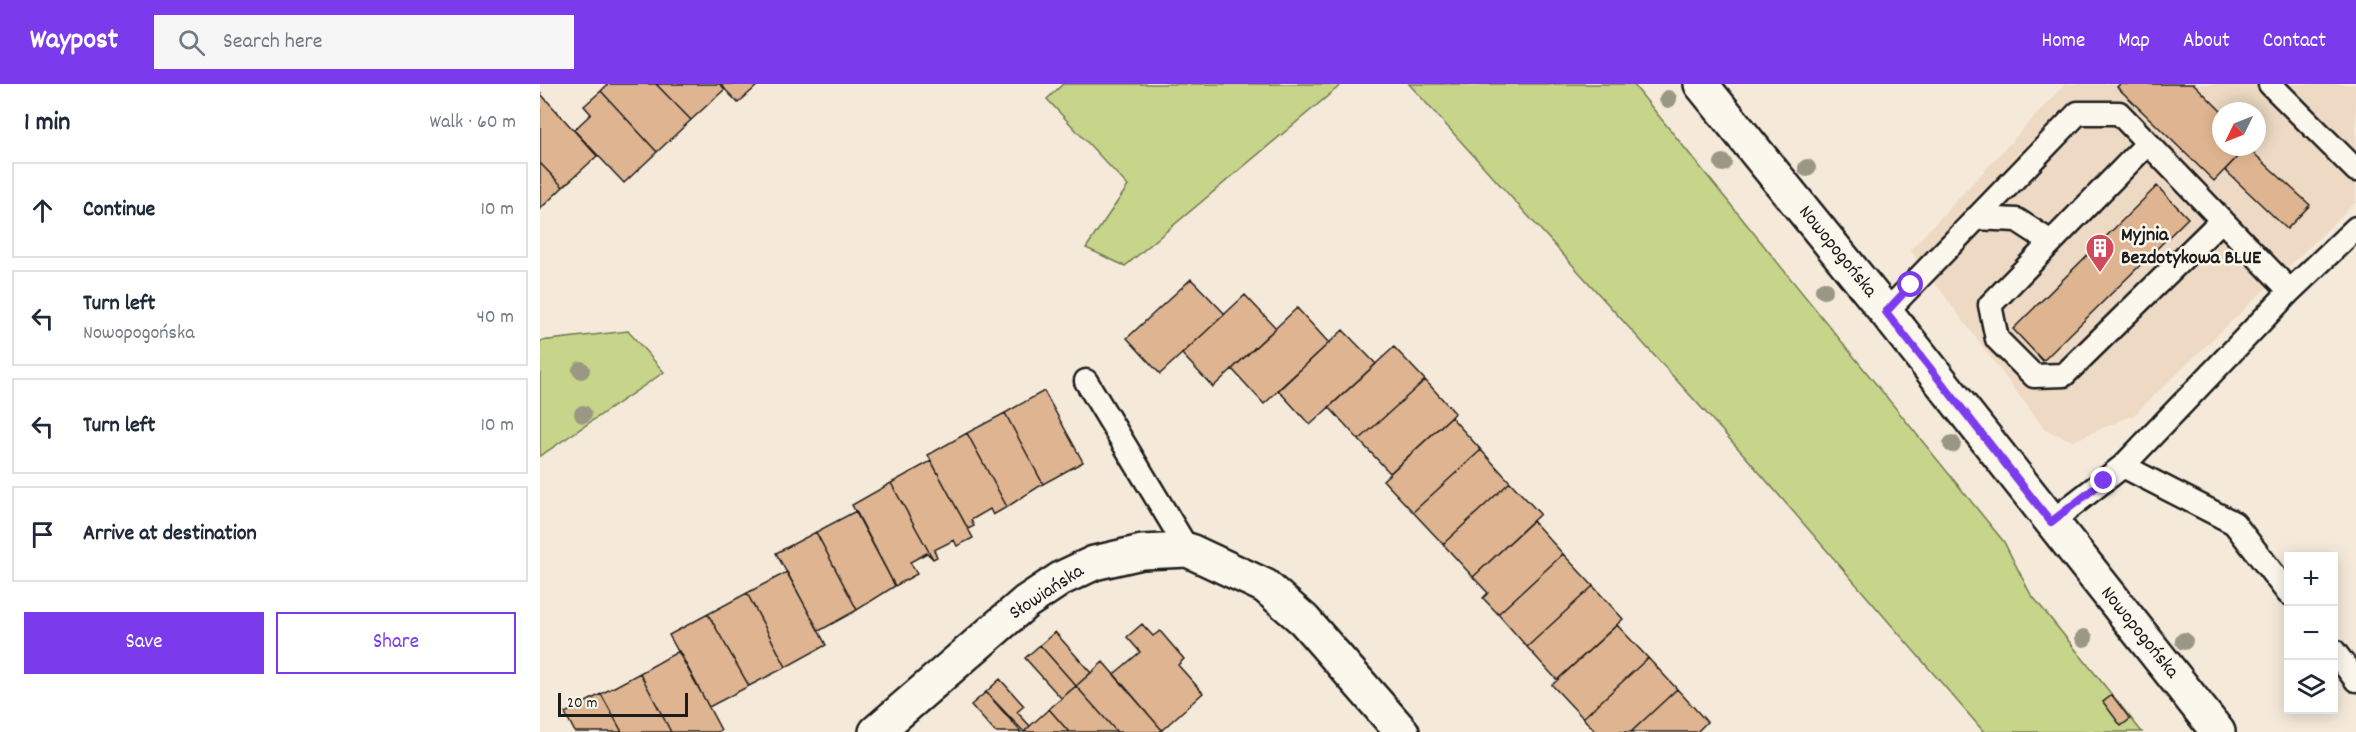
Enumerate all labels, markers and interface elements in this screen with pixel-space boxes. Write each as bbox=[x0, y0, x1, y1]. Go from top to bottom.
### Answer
search box bbox=[154, 15, 574, 69]
text: Waypost bbox=[30, 22, 118, 62]
icon: search bbox=[175, 26, 208, 59]
text: Search here bbox=[223, 27, 322, 58]
text: Home bbox=[2041, 27, 2085, 57]
text: Map bbox=[2118, 27, 2150, 57]
text: About bbox=[2183, 27, 2230, 57]
text: Contact bbox=[2263, 27, 2326, 57]
north arrow bbox=[2212, 102, 2266, 156]
text: 1 min bbox=[24, 105, 70, 142]
text: Walk · 60 m bbox=[429, 109, 516, 137]
icon: ahead bbox=[26, 194, 59, 227]
text: Continue bbox=[83, 195, 155, 226]
text: 10 m bbox=[480, 196, 514, 224]
street label: Nowopogońska bbox=[1791, 200, 1883, 305]
place label: Myjnia Bezdotykowa BLUE bbox=[2121, 222, 2262, 273]
building icon: Myjnia Bezdotykowa BLUE bbox=[2084, 232, 2116, 274]
route start bbox=[1897, 271, 1923, 297]
text: Turn left bbox=[83, 289, 155, 320]
icon: left bbox=[26, 302, 59, 335]
text: 40 m bbox=[476, 304, 514, 332]
text: Nowopogońska bbox=[83, 320, 195, 348]
icon: left bbox=[26, 410, 59, 443]
text: Turn left bbox=[83, 411, 155, 442]
text: 10 m bbox=[480, 412, 514, 440]
route end bbox=[2090, 467, 2116, 493]
icon: arrive bbox=[26, 518, 59, 551]
text: Arrive at destination bbox=[83, 519, 257, 550]
map controls bbox=[2284, 552, 2338, 714]
button: + bbox=[2284, 552, 2338, 606]
street label: Słowiańska bbox=[1004, 558, 1090, 628]
street label: Nowopogońska bbox=[2093, 581, 2185, 686]
button: − bbox=[2284, 606, 2338, 660]
button: Save bbox=[24, 612, 264, 674]
button: Share bbox=[276, 612, 516, 674]
button: layers bbox=[2284, 660, 2338, 714]
scale bar bbox=[558, 690, 688, 718]
text: 20 m bbox=[567, 692, 597, 715]

